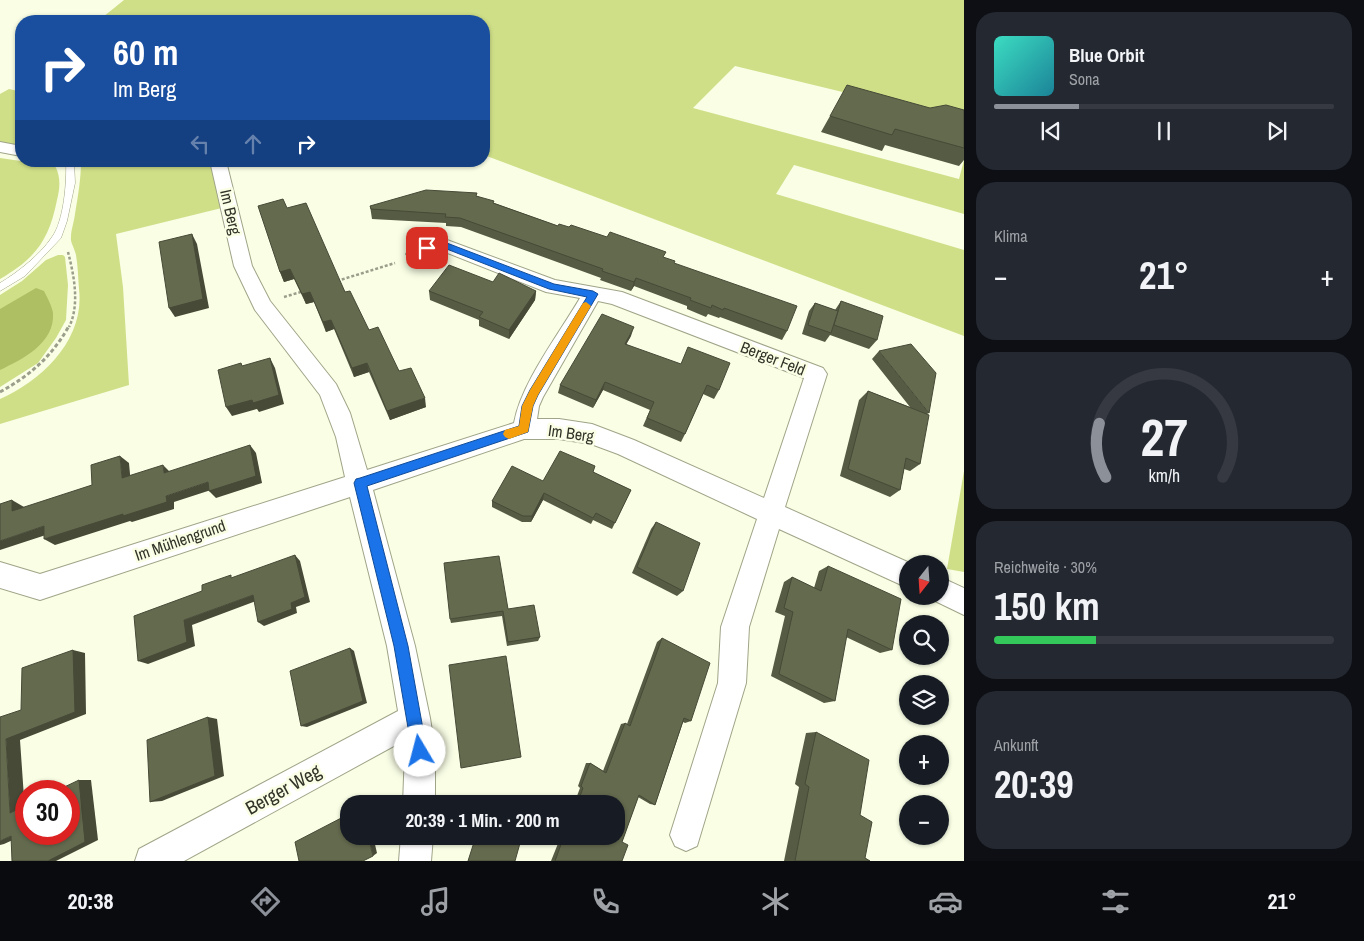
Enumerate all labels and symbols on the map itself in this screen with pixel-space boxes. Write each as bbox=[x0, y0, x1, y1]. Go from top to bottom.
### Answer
street label: Im Berg bbox=[215, 187, 247, 238]
pin bbox=[406, 227, 448, 269]
street label: Berger Feld bbox=[737, 336, 809, 380]
street label: Im Berg bbox=[547, 419, 596, 447]
street label: Im Mühlengrund bbox=[132, 514, 228, 566]
north arrow bbox=[899, 555, 949, 605]
position arrow bbox=[393, 724, 445, 776]
street label: Berger Weg bbox=[240, 757, 326, 820]
speed limit sign: 30 bbox=[15, 780, 80, 845]

